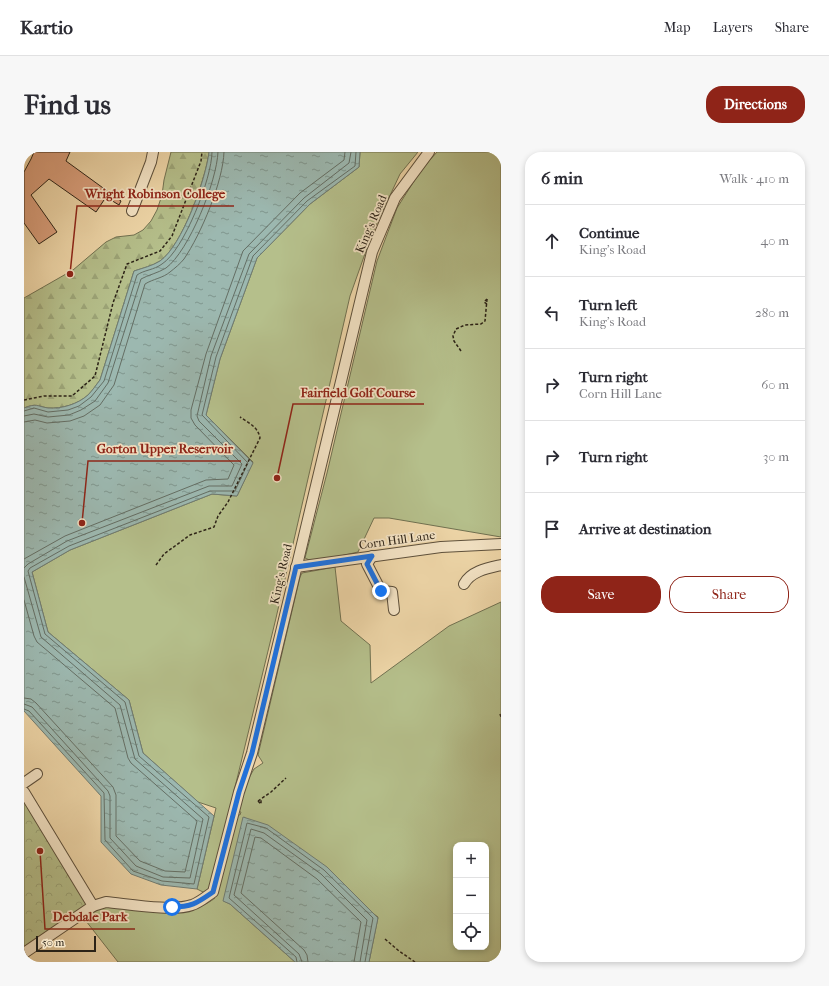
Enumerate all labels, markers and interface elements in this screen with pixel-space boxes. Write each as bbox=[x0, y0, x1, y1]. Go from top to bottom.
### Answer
text: Kartio bbox=[20, 17, 73, 39]
text: Map bbox=[664, 19, 691, 36]
text: Layers bbox=[713, 19, 753, 36]
text: Share bbox=[775, 19, 809, 36]
button: Directions bbox=[706, 86, 805, 123]
text: Find us bbox=[24, 88, 111, 121]
text: 6 min bbox=[541, 168, 583, 188]
text: Walk · 410 m bbox=[720, 171, 789, 186]
callout: Wright Robinson College bbox=[77, 181, 234, 206]
text: Wright Robinson College bbox=[84, 186, 226, 202]
street label: King's Road bbox=[352, 192, 390, 255]
text: Continue bbox=[579, 224, 639, 242]
icon: ahead bbox=[541, 230, 563, 252]
text: 40 m bbox=[761, 233, 789, 248]
text: King's Road bbox=[579, 242, 646, 257]
text: Turn left bbox=[579, 296, 637, 314]
icon: left bbox=[541, 302, 563, 324]
text: 280 m bbox=[755, 305, 789, 320]
text: King's Road bbox=[579, 314, 646, 329]
text: Turn right bbox=[579, 368, 648, 386]
icon: right bbox=[541, 374, 563, 396]
text: 60 m bbox=[761, 377, 789, 392]
callout: Fairfield Golf Course bbox=[293, 379, 424, 404]
text: Fairfield Golf Course bbox=[300, 385, 416, 400]
text: Corn Hill Lane bbox=[579, 386, 662, 401]
callout: Gorton Upper Reservoir bbox=[88, 436, 241, 461]
text: Gorton Upper Reservoir bbox=[97, 441, 234, 457]
icon: right bbox=[541, 446, 563, 468]
text: Turn right bbox=[579, 448, 648, 466]
text: 30 m bbox=[763, 449, 789, 464]
icon: arrive bbox=[541, 518, 563, 540]
text: Arrive at destination bbox=[579, 520, 711, 538]
street label: Corn Hill Lane bbox=[358, 528, 436, 552]
street label: King's Road bbox=[267, 542, 295, 606]
button: Save bbox=[541, 576, 661, 613]
button: Share bbox=[669, 576, 789, 613]
route end bbox=[372, 582, 390, 600]
map controls bbox=[453, 842, 489, 950]
button: + bbox=[453, 842, 489, 878]
button: − bbox=[453, 878, 489, 914]
route start bbox=[163, 898, 181, 916]
callout: Debdale Park bbox=[45, 904, 135, 929]
text: Debdale Park bbox=[53, 909, 129, 924]
button: locate bbox=[453, 914, 489, 950]
scale bar bbox=[36, 934, 96, 953]
text: 50 m bbox=[42, 936, 64, 949]

